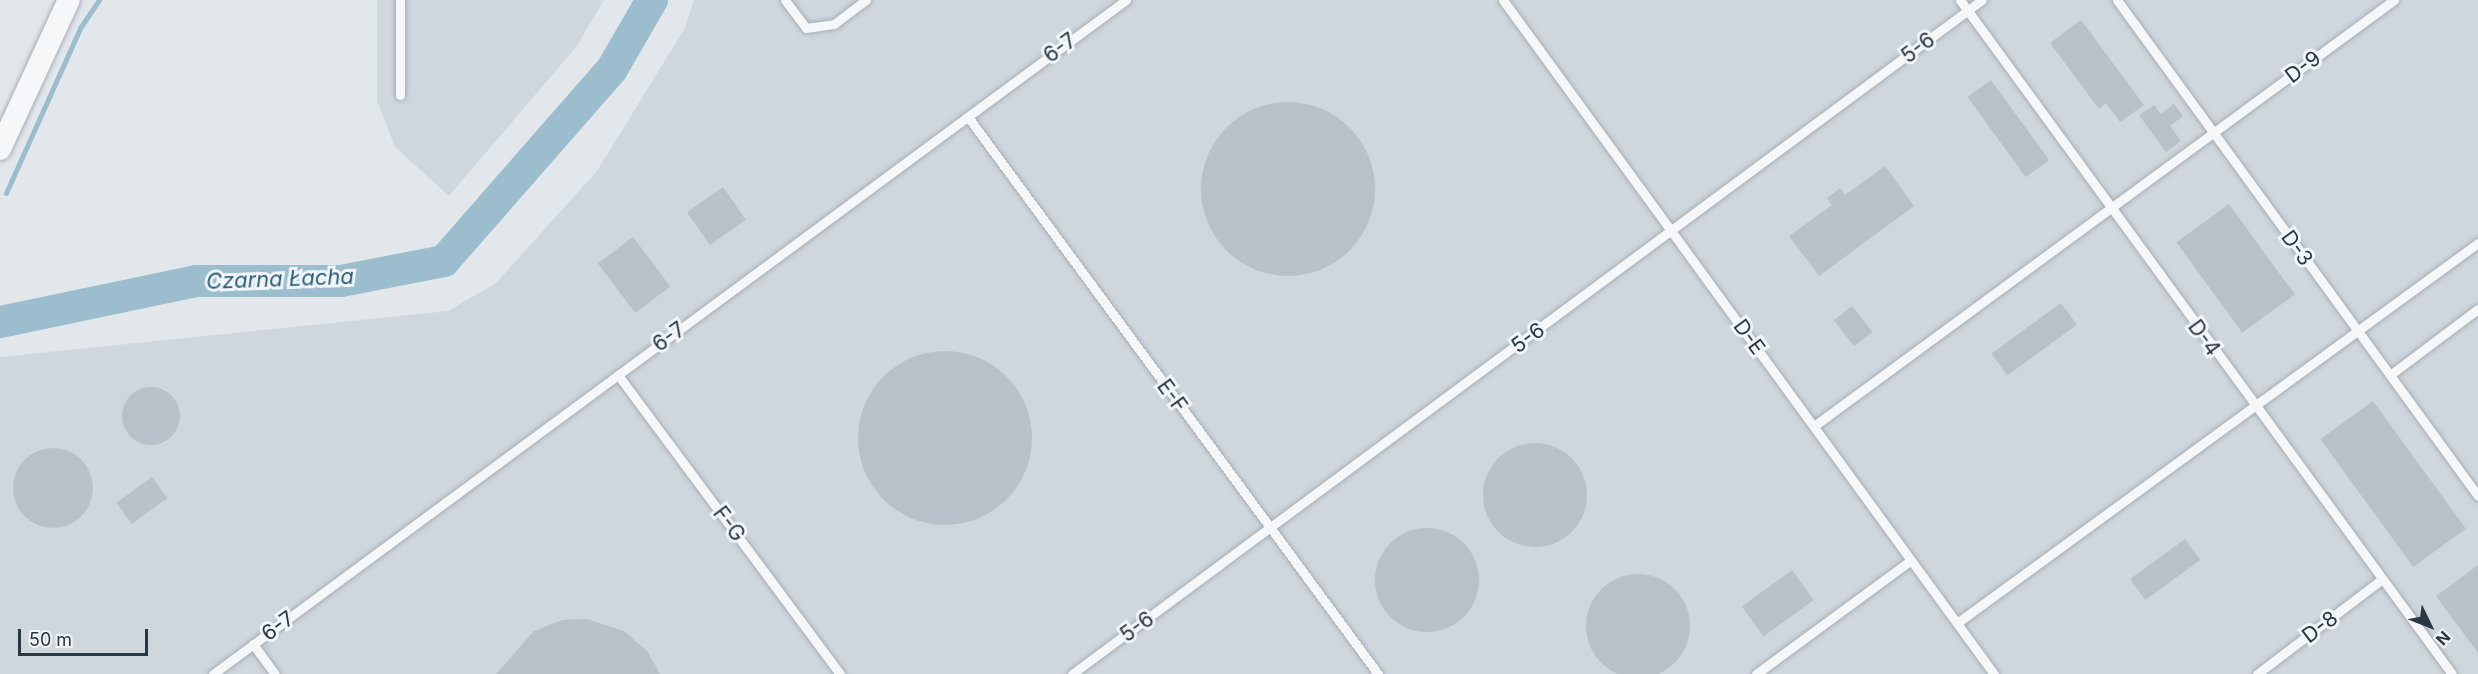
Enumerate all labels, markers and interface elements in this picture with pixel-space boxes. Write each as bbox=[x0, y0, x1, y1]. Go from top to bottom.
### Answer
street label: 5-6 bbox=[1896, 27, 1940, 69]
street label: 6-7 bbox=[1039, 28, 1081, 68]
street label: D-9 bbox=[2280, 46, 2326, 88]
street label: D-3 bbox=[2276, 225, 2318, 271]
water label: Czarna Łacha bbox=[206, 263, 354, 295]
street label: D-E bbox=[1728, 314, 1770, 360]
street label: D-4 bbox=[2183, 315, 2225, 361]
street label: 6-7 bbox=[648, 317, 690, 357]
street label: 5-6 bbox=[1506, 317, 1550, 359]
street label: E-F bbox=[1152, 375, 1192, 417]
street label: F-G bbox=[708, 501, 750, 547]
north arrow bbox=[2400, 596, 2460, 656]
street label: 6-7 bbox=[257, 606, 299, 646]
street label: 5-6 bbox=[1115, 606, 1159, 648]
street label: D-8 bbox=[2297, 606, 2343, 648]
scale bar bbox=[21, 617, 152, 655]
text: N bbox=[2432, 627, 2455, 650]
text: 50 m bbox=[29, 629, 72, 650]

